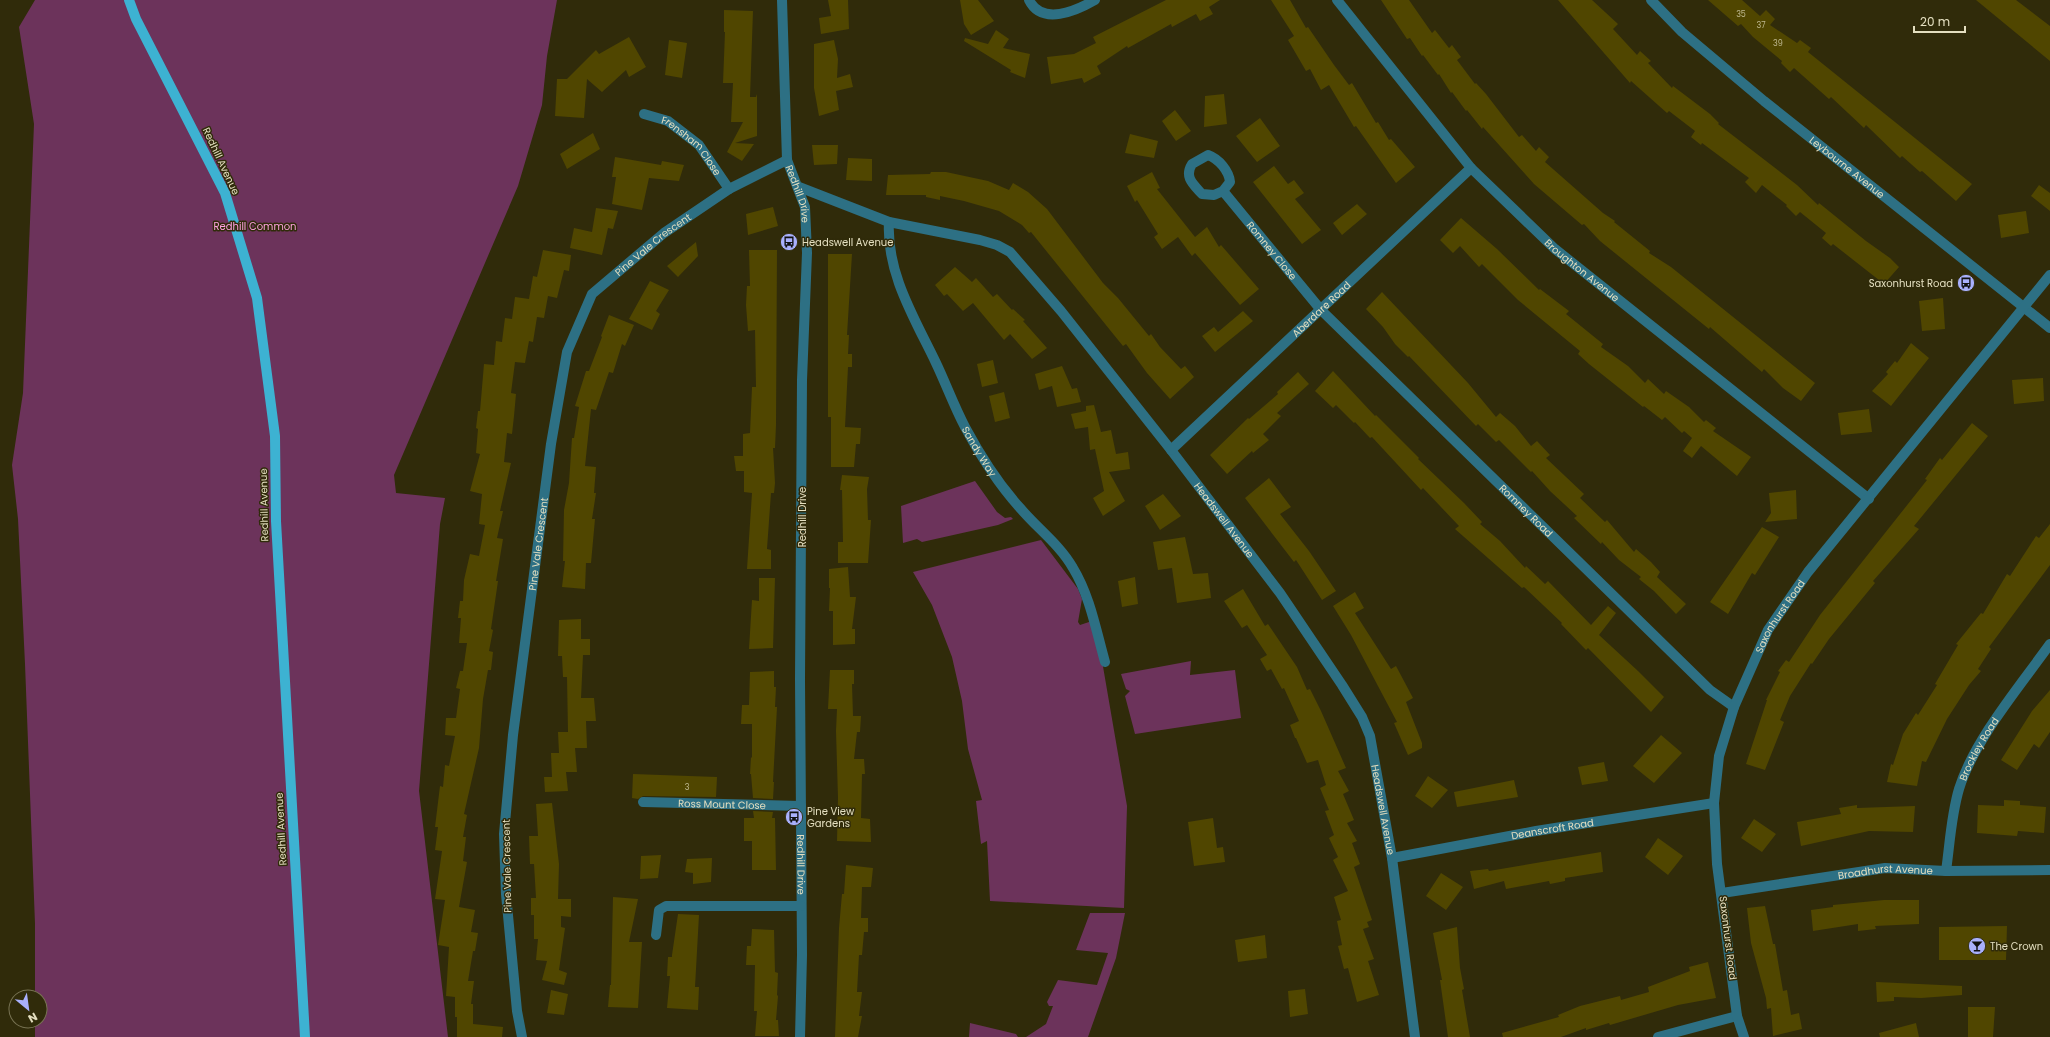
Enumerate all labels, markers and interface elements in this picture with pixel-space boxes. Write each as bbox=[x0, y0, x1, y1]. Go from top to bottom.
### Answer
scale bar bbox=[1914, 8, 1965, 34]
house number: 35 bbox=[1736, 9, 1746, 20]
text: 20 m bbox=[1920, 13, 1950, 30]
house number: 37 bbox=[1756, 20, 1766, 31]
house number: 39 bbox=[1773, 38, 1783, 49]
street label: Frensham Close bbox=[660, 112, 725, 178]
street label: Redhill Avenue bbox=[199, 125, 243, 197]
street label: Leybourne Avenue bbox=[1806, 132, 1888, 202]
street label: Redhill Drive bbox=[782, 163, 813, 223]
street label: Pine Vale Crescent bbox=[611, 209, 694, 279]
street label: Romney Close bbox=[1243, 218, 1301, 283]
park label: Redhill Common bbox=[213, 219, 297, 234]
bus stop icon: Headswell Avenue bbox=[779, 232, 799, 252]
place label: Headswell Avenue bbox=[802, 235, 893, 250]
street label: Broughton Avenue bbox=[1541, 235, 1623, 305]
bus stop icon: Saxonhurst Road bbox=[1956, 273, 1976, 293]
place label: Saxonhurst Road bbox=[1869, 276, 1953, 291]
street label: Aberdare Road bbox=[1288, 278, 1354, 340]
street label: Sandy Way bbox=[958, 424, 1001, 480]
street label: Redhill Avenue bbox=[256, 468, 272, 542]
street label: Headswell Avenue bbox=[1191, 479, 1258, 561]
street label: Romney Road bbox=[1496, 481, 1556, 540]
street label: Redhill Drive bbox=[795, 487, 810, 547]
street label: Pine Vale Crescent bbox=[524, 496, 551, 591]
street label: Saxonhurst Road bbox=[1751, 576, 1808, 655]
street label: Brockley Road bbox=[1955, 714, 2002, 783]
street label: Headswell Avenue bbox=[1368, 763, 1399, 856]
house number: 3 bbox=[685, 782, 690, 793]
street label: Redhill Avenue bbox=[272, 792, 290, 866]
street label: Ross Mount Close bbox=[678, 795, 766, 813]
place label: Pine View Gardens bbox=[807, 804, 855, 831]
bus stop icon: Pine View Gardens bbox=[784, 807, 804, 827]
street label: Deanscroft Road bbox=[1510, 815, 1595, 843]
street label: Pine Vale Crescent bbox=[499, 819, 515, 913]
street label: Redhill Drive bbox=[794, 834, 809, 895]
street label: Broadhurst Avenue bbox=[1837, 860, 1933, 883]
street label: Saxonhurst Road bbox=[1715, 895, 1741, 981]
bar icon: The Crown bbox=[1967, 936, 1987, 956]
place label: The Crown bbox=[1990, 939, 2043, 954]
north arrow bbox=[8, 989, 48, 1029]
text: N bbox=[25, 1009, 40, 1027]

